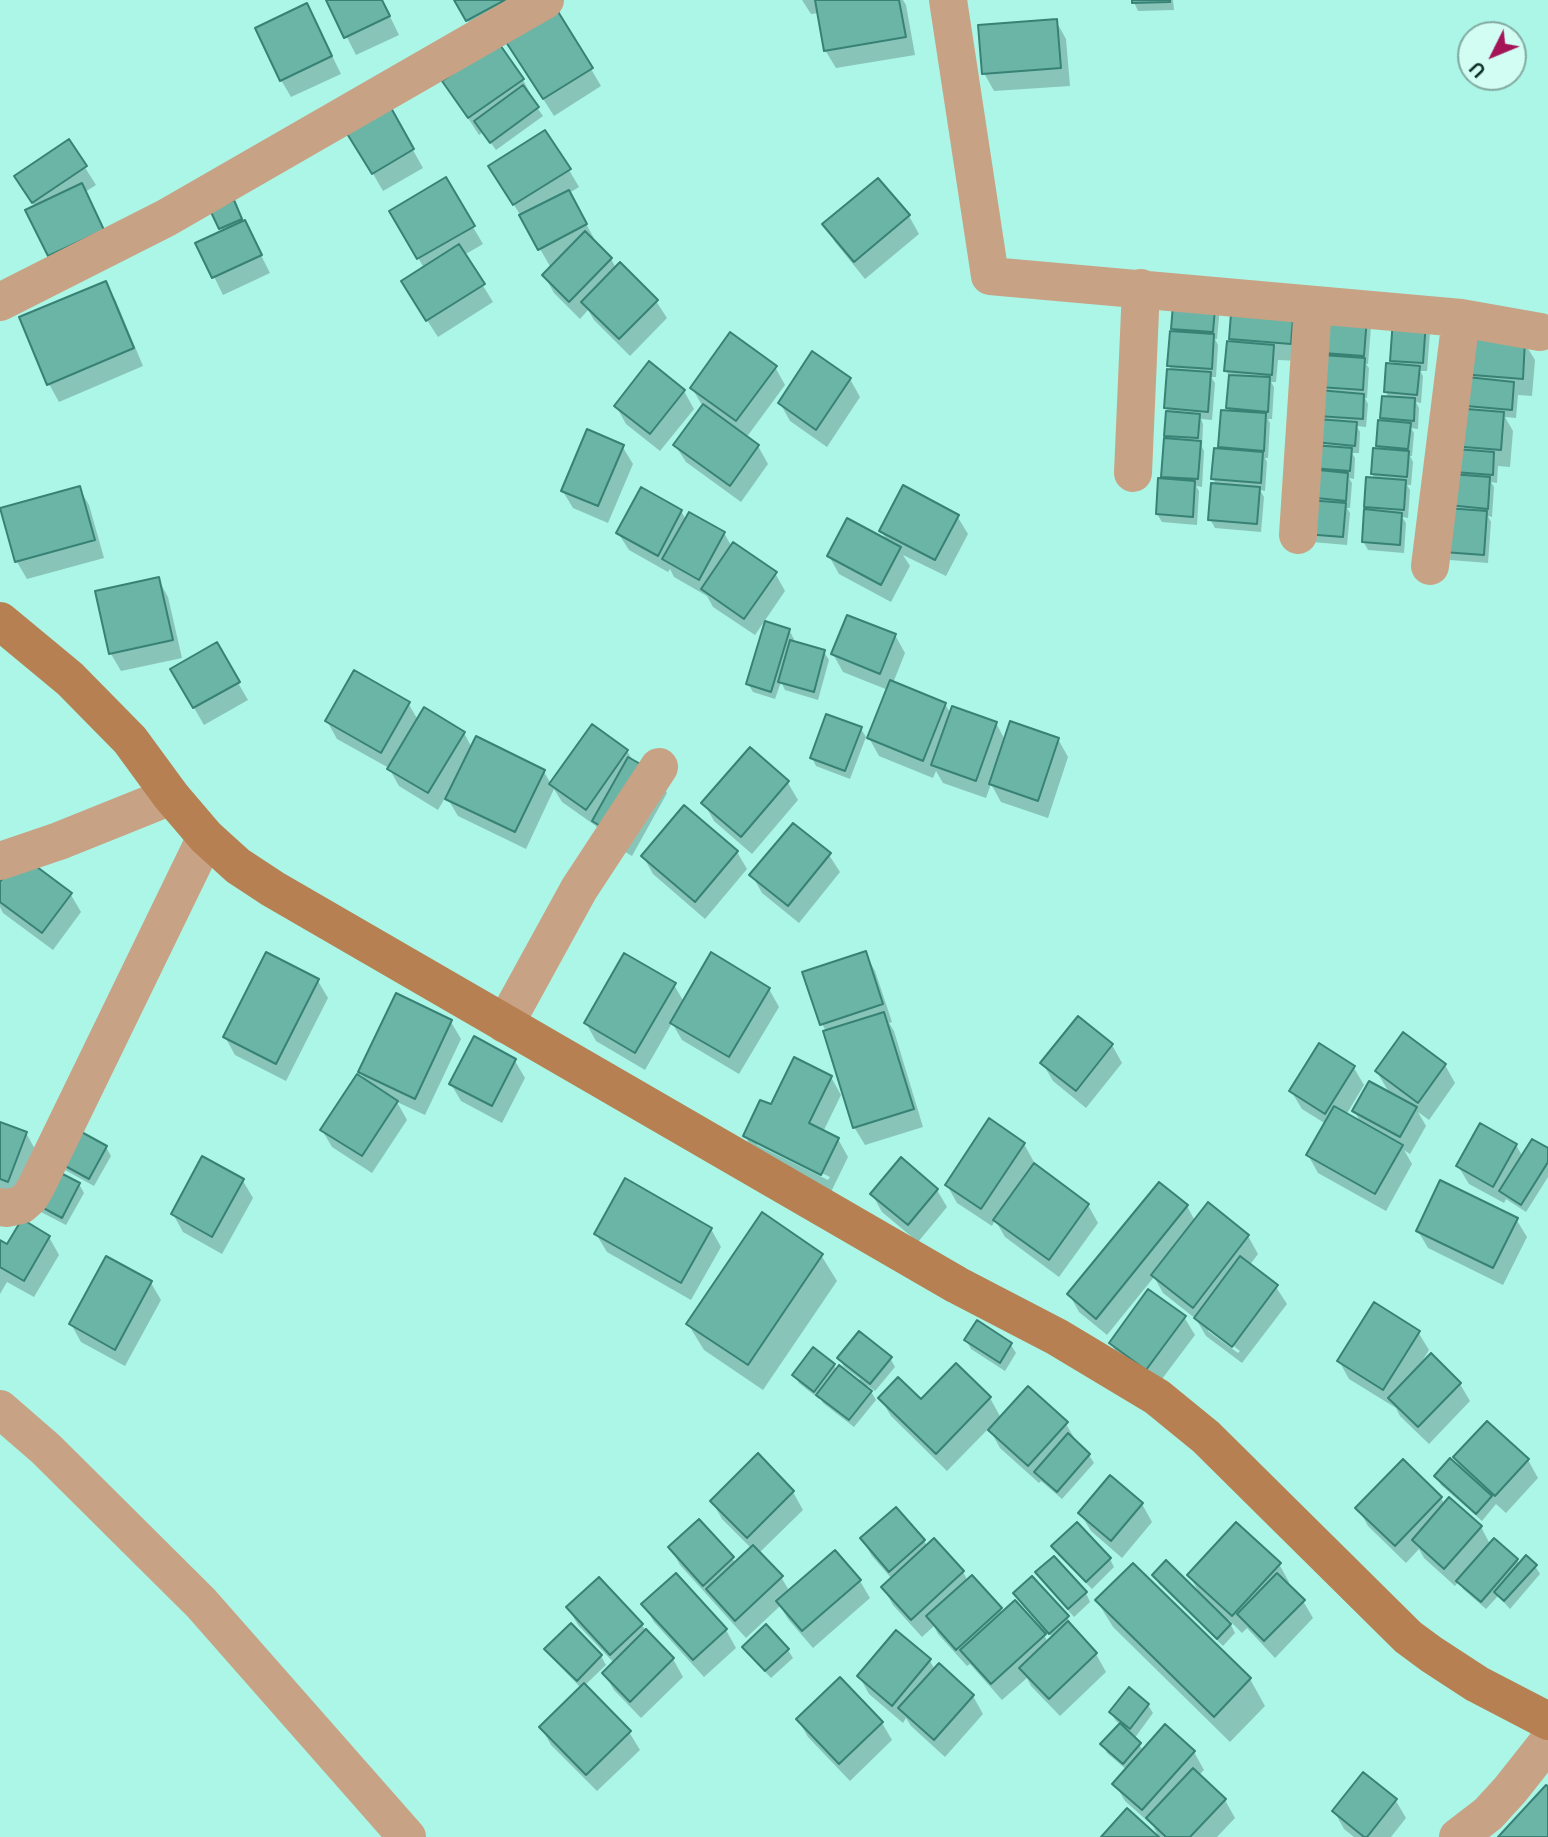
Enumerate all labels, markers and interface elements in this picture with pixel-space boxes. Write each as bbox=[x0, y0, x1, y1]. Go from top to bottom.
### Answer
north arrow bbox=[1457, 21, 1527, 91]
text: U bbox=[1465, 57, 1491, 82]

